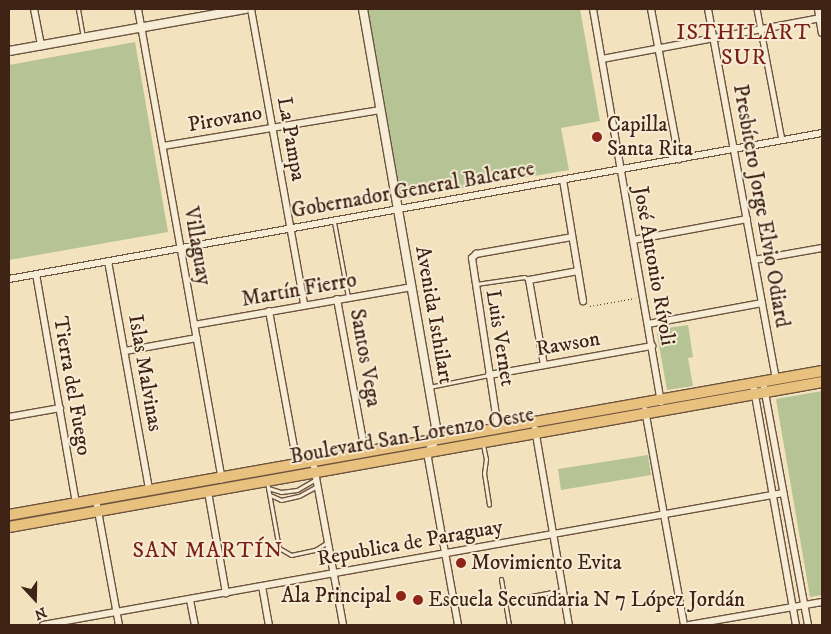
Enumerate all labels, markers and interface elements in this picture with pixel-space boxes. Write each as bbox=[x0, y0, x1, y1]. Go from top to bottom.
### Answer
district label: ISTHILART SUR bbox=[675, 19, 813, 70]
street label: Presbítero Jorge Elvio Odiard bbox=[727, 82, 795, 330]
street label: La Pampa bbox=[271, 95, 311, 183]
street label: Pirovano bbox=[186, 100, 264, 138]
place label: Capilla Santa Rita bbox=[607, 112, 693, 162]
marker: Capilla Santa Rita bbox=[591, 131, 603, 143]
street label: Gobernador General Balcarce bbox=[289, 156, 537, 224]
street label: José Antonio Rívoli bbox=[628, 185, 680, 347]
street label: Villaguay bbox=[178, 205, 216, 287]
street label: Avenida Isthilart bbox=[409, 244, 459, 386]
street label: Martín Fierro bbox=[240, 267, 358, 313]
street label: Luis Vernet bbox=[480, 288, 520, 388]
street label: Santos Vega bbox=[344, 307, 386, 409]
street label: Islas Malvinas bbox=[122, 313, 168, 433]
street label: Tierra del Fuego bbox=[47, 315, 97, 457]
street label: Rawson bbox=[534, 326, 602, 362]
street label: Boulevard San Lorenzo Oeste bbox=[288, 402, 536, 470]
street label: Republica de Paraguay bbox=[315, 514, 505, 572]
district label: SAN MARTÍN bbox=[131, 538, 285, 564]
place label: Movimiento Evita bbox=[471, 550, 622, 576]
marker: Movimiento Evita bbox=[455, 557, 467, 569]
north arrow bbox=[10, 574, 60, 624]
place label: Ala Principal bbox=[281, 583, 391, 609]
place label: Escuela Secundaria N 7 López Jordán bbox=[428, 587, 745, 613]
marker: Ala Principal bbox=[395, 590, 407, 602]
marker: Escuela Secundaria N 7 López Jordán bbox=[412, 594, 424, 606]
text: N bbox=[32, 603, 49, 623]

